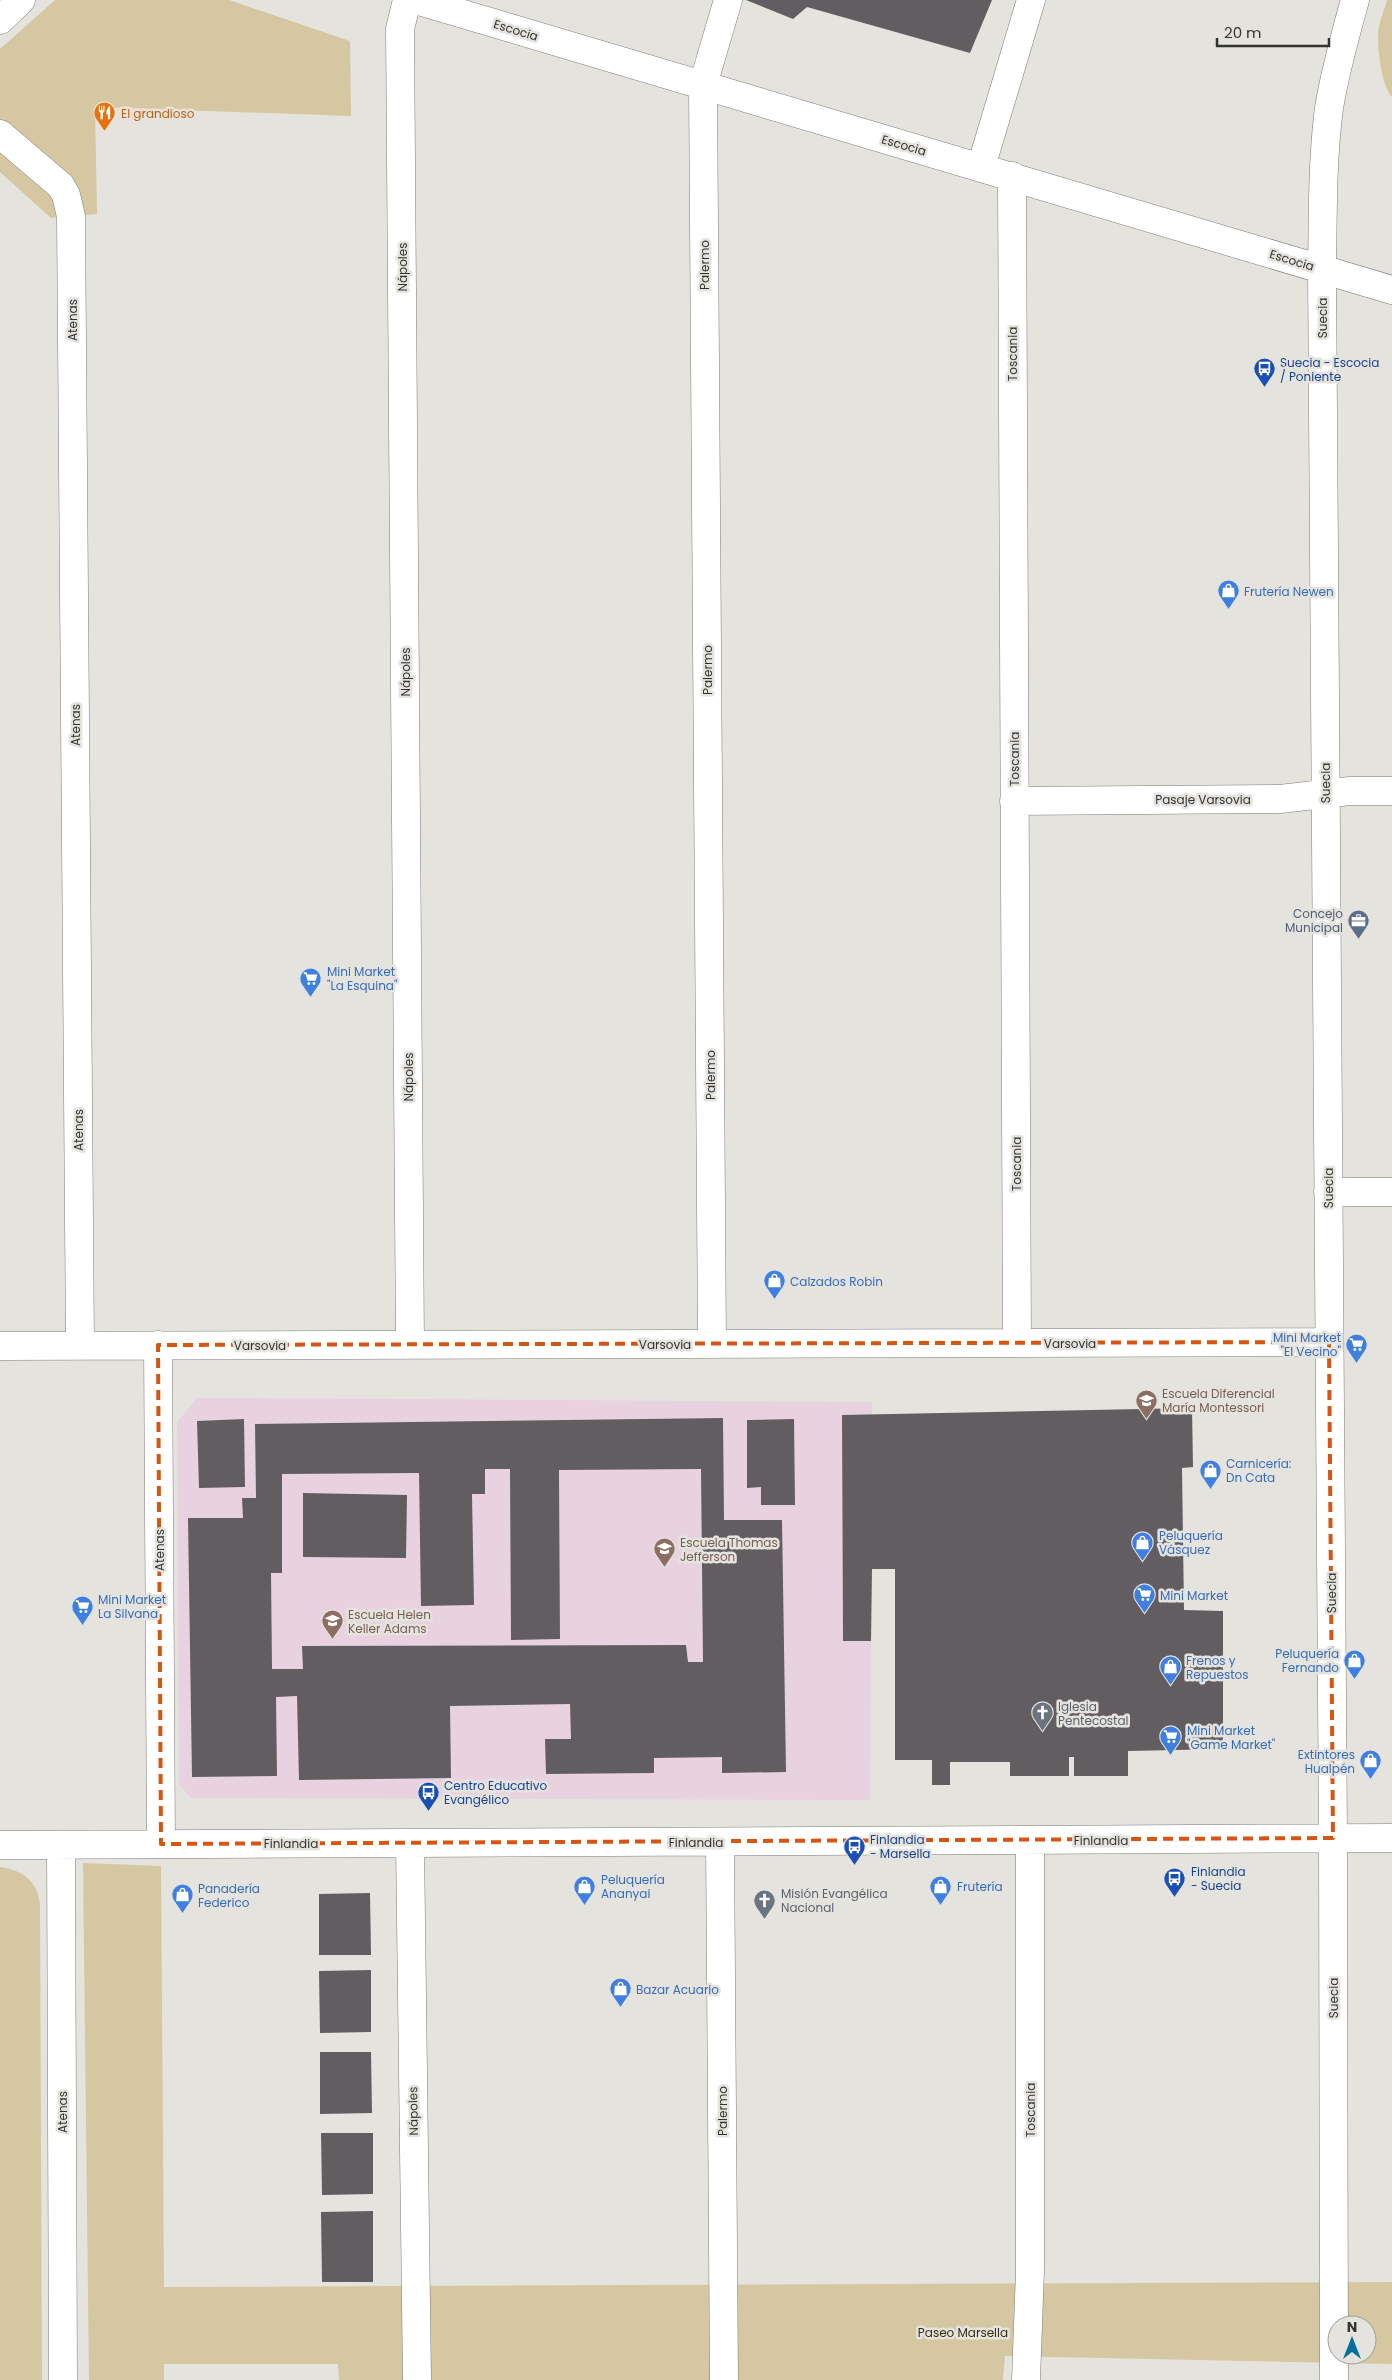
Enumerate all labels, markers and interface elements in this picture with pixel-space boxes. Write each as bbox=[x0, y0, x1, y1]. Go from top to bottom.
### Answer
street label: Escocia bbox=[492, 15, 540, 45]
scale bar bbox=[1217, 15, 1330, 47]
text: 20 m bbox=[1224, 22, 1262, 43]
restaurant icon: El grandioso bbox=[93, 101, 117, 132]
place label: El grandioso bbox=[121, 105, 195, 122]
street label: Escocia bbox=[880, 131, 928, 159]
street label: Palermo bbox=[696, 240, 713, 290]
street label: Nápoles bbox=[394, 243, 411, 292]
street label: Escocia bbox=[1268, 245, 1316, 275]
street label: Suecia bbox=[1314, 298, 1331, 338]
street label: Atenas bbox=[64, 299, 81, 341]
street label: Toscania bbox=[1004, 327, 1021, 381]
place label: Suecia - Escocia / Poniente bbox=[1280, 354, 1379, 385]
bus stop icon: Suecia - Escocia / Poniente bbox=[1252, 357, 1276, 388]
shop icon: Frutería Newen bbox=[1216, 579, 1240, 610]
place label: Frutería Newen bbox=[1244, 583, 1334, 600]
street label: Palermo bbox=[699, 645, 716, 695]
street label: Nápoles bbox=[397, 648, 414, 697]
street label: Atenas bbox=[67, 704, 84, 746]
street label: Toscania bbox=[1006, 732, 1023, 786]
street label: Suecia bbox=[1317, 763, 1334, 803]
street label: Pasaje Varsovia bbox=[1155, 791, 1251, 808]
place label: Concejo Municipal bbox=[1285, 905, 1343, 936]
office icon: Concejo Municipal bbox=[1347, 908, 1371, 939]
place label: Mini Market "La Esquina" bbox=[327, 963, 398, 994]
supermarket icon: Mini Market "La Esquina" bbox=[299, 966, 323, 997]
street label: Palermo bbox=[702, 1050, 719, 1100]
street label: Nápoles bbox=[400, 1053, 417, 1102]
street label: Atenas bbox=[70, 1109, 87, 1151]
street label: Toscania bbox=[1008, 1137, 1025, 1191]
street label: Suecia bbox=[1320, 1168, 1337, 1208]
shop icon: Calzados Robin bbox=[762, 1269, 786, 1300]
place label: Calzados Robin bbox=[790, 1273, 883, 1290]
place label: Mini Market "El Vecino" bbox=[1273, 1329, 1341, 1360]
supermarket icon: Mini Market "El Vecino" bbox=[1345, 1332, 1369, 1363]
street label: Varsovia bbox=[1044, 1335, 1096, 1352]
street label: Varsovia bbox=[639, 1336, 691, 1353]
street label: Varsovia bbox=[234, 1337, 286, 1354]
place label: Escuela Diferencial María Montessori bbox=[1162, 1385, 1275, 1416]
school or university icon: Escuela Diferencial María Montessori bbox=[1134, 1388, 1158, 1419]
place label: Carnicería: Dn Cata bbox=[1226, 1455, 1291, 1486]
shop icon: Carnicería: Dn Cata bbox=[1198, 1458, 1222, 1489]
place label: Peluquería Vásquez bbox=[1159, 1527, 1223, 1558]
street label: Atenas bbox=[151, 1529, 168, 1571]
shop icon: Peluquería Vásquez bbox=[1131, 1530, 1155, 1561]
place label: Escuela Thomas Jefferson bbox=[680, 1534, 778, 1565]
school or university icon: Escuela Thomas Jefferson bbox=[652, 1537, 676, 1568]
street label: Suecia bbox=[1323, 1573, 1340, 1613]
supermarket icon: Mini Market bbox=[1132, 1583, 1156, 1614]
place label: Mini Market bbox=[1160, 1587, 1228, 1604]
place label: Mini Market La Silvana bbox=[98, 1591, 166, 1622]
supermarket icon: Mini Market La Silvana bbox=[70, 1594, 94, 1625]
place label: Escuela Helen Keller Adams bbox=[348, 1606, 431, 1637]
school or university icon: Escuela Helen Keller Adams bbox=[320, 1609, 344, 1640]
place label: Peluquería Fernando bbox=[1275, 1645, 1339, 1676]
shop icon: Peluquería Fernando bbox=[1343, 1648, 1367, 1679]
place label: Frenos y Repuestos bbox=[1186, 1652, 1249, 1683]
shop icon: Frenos y Repuestos bbox=[1158, 1655, 1182, 1686]
place label: Iglesia Pentecostal bbox=[1058, 1698, 1129, 1729]
church icon: Iglesia Pentecostal bbox=[1030, 1701, 1054, 1732]
place label: Mini Market "Game Market" bbox=[1187, 1722, 1276, 1753]
supermarket icon: Mini Market "Game Market" bbox=[1159, 1725, 1183, 1756]
place label: Extintores Hualpén bbox=[1298, 1746, 1355, 1777]
shop icon: Extintores Hualpén bbox=[1359, 1749, 1383, 1780]
place label: Centro Educativo Evangélico bbox=[444, 1777, 548, 1808]
bus stop icon: Centro Educativo Evangélico bbox=[416, 1780, 440, 1811]
place label: Finlandia - Marsella bbox=[870, 1831, 930, 1862]
street label: Finlandia bbox=[1074, 1832, 1128, 1849]
street label: Finlandia bbox=[669, 1834, 723, 1851]
bus stop icon: Finlandia - Marsella bbox=[842, 1834, 866, 1865]
street label: Finlandia bbox=[264, 1835, 318, 1852]
place label: Finlandia - Suecia bbox=[1191, 1863, 1246, 1894]
bus stop icon: Finlandia - Suecia bbox=[1163, 1866, 1187, 1897]
place label: Peluquería Ananyai bbox=[601, 1871, 665, 1902]
shop icon: Peluquería Ananyai bbox=[573, 1874, 597, 1905]
shop icon: Frutería bbox=[929, 1874, 953, 1905]
place label: Frutería bbox=[957, 1878, 1003, 1895]
place label: Panadería Federico bbox=[198, 1880, 260, 1911]
shop icon: Panadería Federico bbox=[170, 1883, 194, 1914]
place label: Misión Evangélica Nacional bbox=[781, 1885, 888, 1916]
church icon: Misión Evangélica Nacional bbox=[753, 1888, 777, 1919]
shop icon: Bazar Acuario bbox=[608, 1977, 632, 2008]
street label: Suecia bbox=[1325, 1978, 1342, 2018]
place label: Bazar Acuario bbox=[636, 1981, 719, 1998]
street label: Toscania bbox=[1022, 2083, 1039, 2137]
street label: Nápoles bbox=[404, 2086, 422, 2136]
street label: Palermo bbox=[714, 2086, 731, 2136]
street label: Atenas bbox=[54, 2091, 71, 2133]
north arrow bbox=[1327, 2315, 1377, 2365]
text: N bbox=[1347, 2317, 1357, 2337]
park label: Paseo Marsella bbox=[918, 2324, 1008, 2341]

